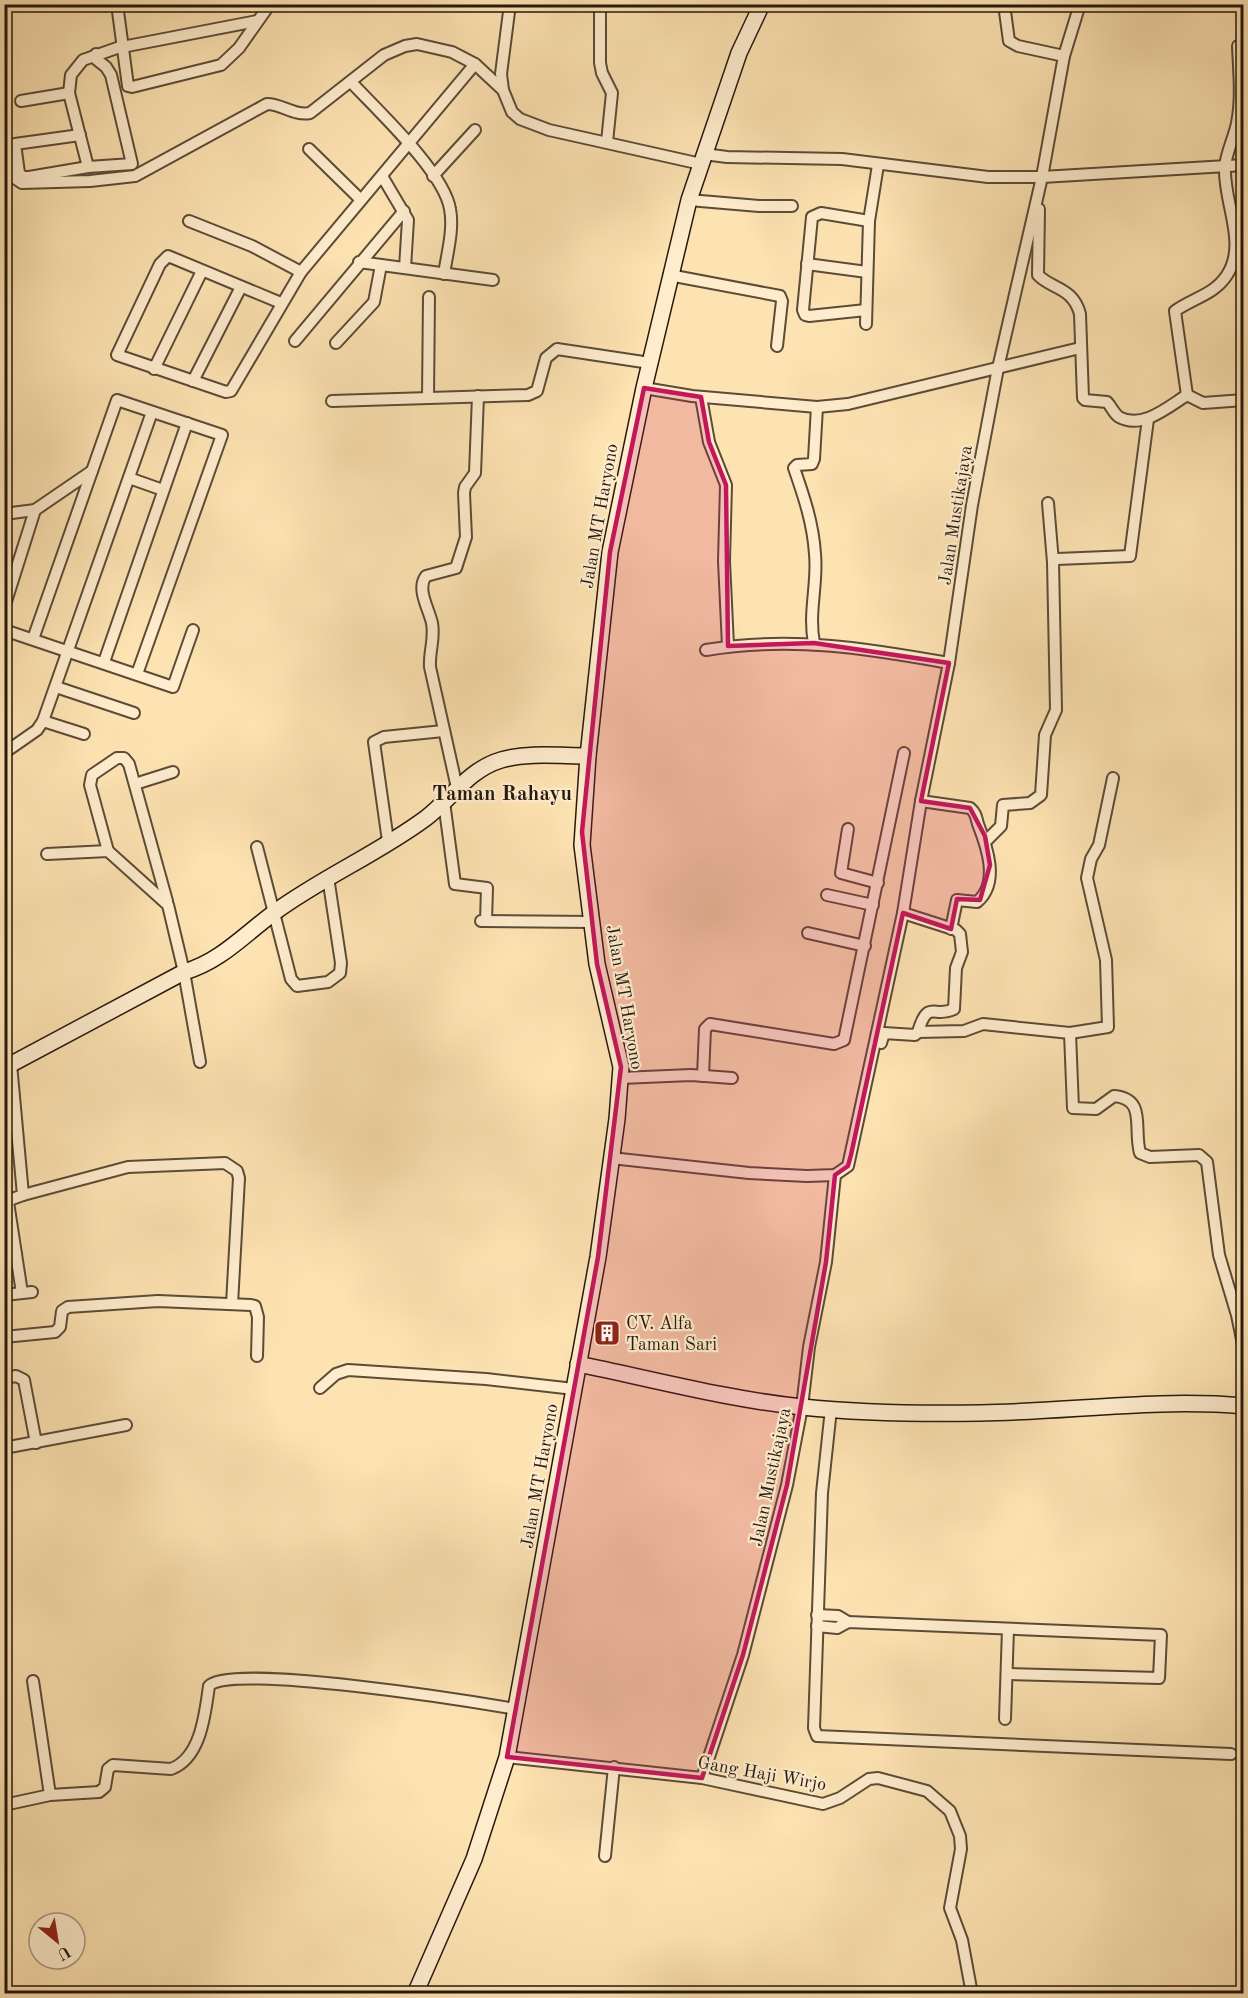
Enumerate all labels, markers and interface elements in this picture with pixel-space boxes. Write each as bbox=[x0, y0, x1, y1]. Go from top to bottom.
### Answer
street label: Jalan MT Haryono bbox=[578, 442, 622, 590]
street label: Jalan Mustikajaya bbox=[936, 444, 976, 586]
district label: Taman Rahayu bbox=[432, 784, 572, 805]
street label: Jalan MT Haryono bbox=[602, 923, 646, 1071]
place label: CV. Alfa Taman Sari bbox=[626, 1315, 717, 1354]
building icon: CV. Alfa Taman Sari bbox=[592, 1318, 622, 1348]
street label: Jalan MT Haryono bbox=[518, 1402, 562, 1550]
street label: Jalan Mustikajaya bbox=[747, 1406, 794, 1548]
street label: Gang Haji Wirjo bbox=[696, 1754, 828, 1794]
north arrow bbox=[27, 1911, 87, 1971]
text: U bbox=[54, 1942, 73, 1963]

